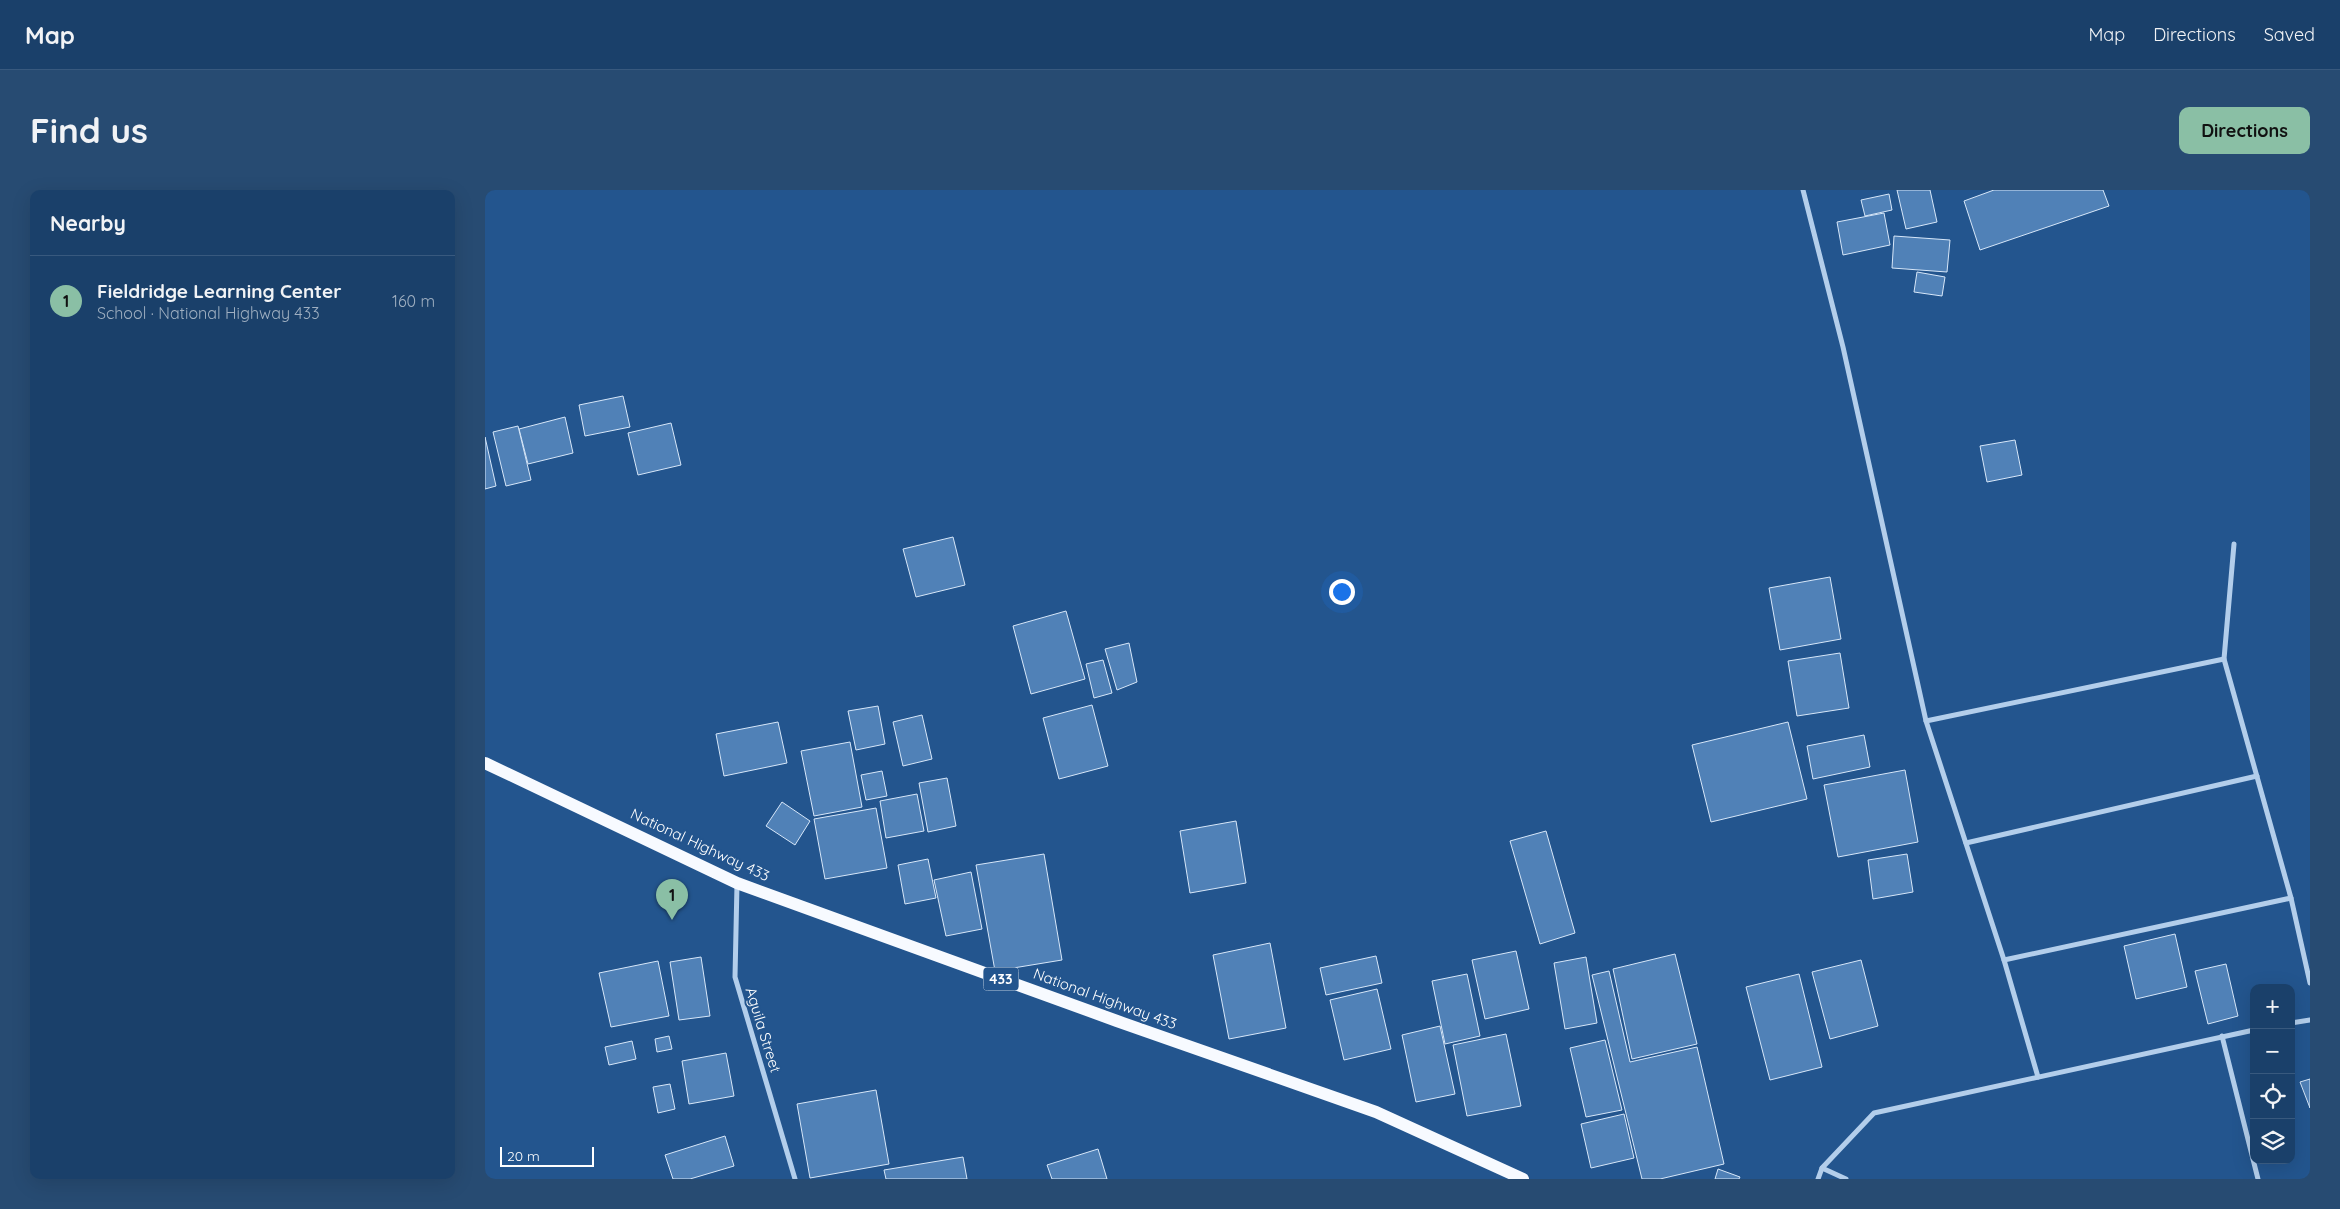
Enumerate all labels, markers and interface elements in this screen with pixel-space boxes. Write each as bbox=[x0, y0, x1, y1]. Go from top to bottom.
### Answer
text: Map bbox=[25, 20, 75, 50]
text: Map bbox=[2088, 23, 2125, 46]
text: Directions bbox=[2153, 23, 2236, 46]
text: Saved bbox=[2264, 23, 2315, 46]
button: Directions bbox=[2179, 107, 2310, 154]
text: Find us bbox=[30, 108, 148, 152]
text: Nearby bbox=[50, 210, 126, 236]
text: Fieldridge Learning Center bbox=[97, 279, 341, 303]
text: 1 bbox=[63, 291, 69, 311]
text: 160 m bbox=[392, 291, 435, 311]
text: School · National Highway 433 bbox=[97, 303, 320, 323]
your location bbox=[1329, 579, 1355, 605]
street label: National Highway 433 bbox=[628, 804, 773, 885]
pin: 1 bbox=[656, 879, 688, 920]
street label: National Highway 433 bbox=[1031, 964, 1180, 1033]
road number: 433 bbox=[983, 968, 1019, 991]
map controls bbox=[2250, 984, 2295, 1164]
button: + bbox=[2250, 984, 2295, 1029]
street label: Aguila Street bbox=[741, 985, 785, 1075]
button: − bbox=[2250, 1029, 2295, 1074]
button: locate bbox=[2250, 1074, 2295, 1119]
button: layers bbox=[2250, 1119, 2295, 1164]
scale bar bbox=[500, 1144, 594, 1167]
text: 20 m bbox=[507, 1147, 540, 1165]

